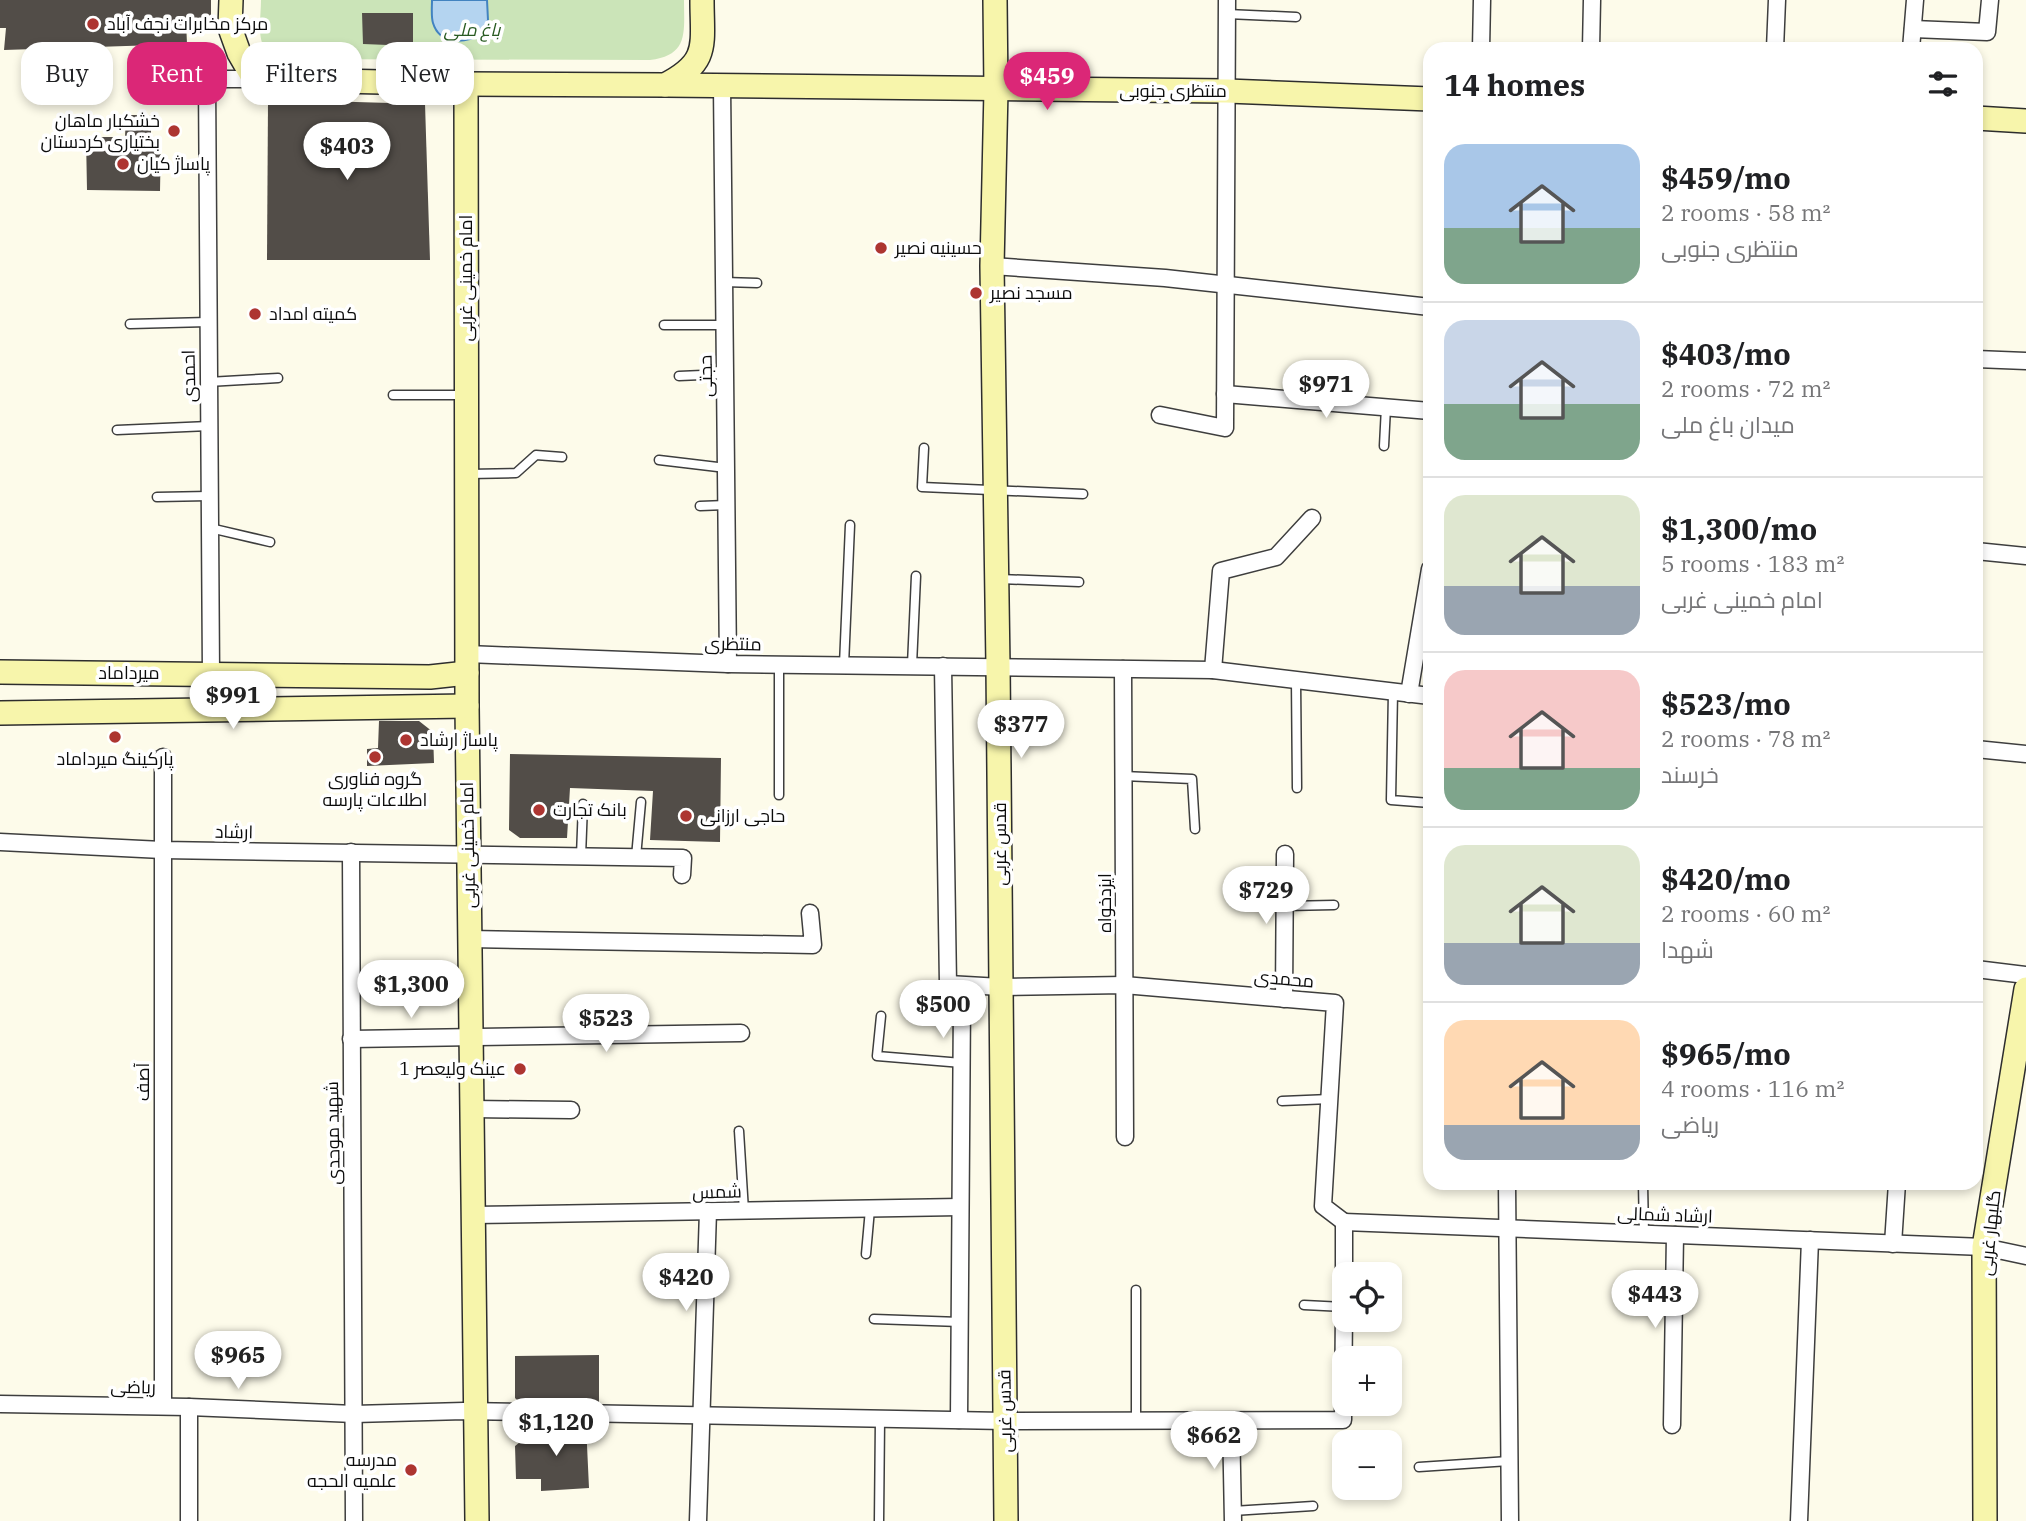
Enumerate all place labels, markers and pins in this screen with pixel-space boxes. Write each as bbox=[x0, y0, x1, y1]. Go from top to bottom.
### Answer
place label: مرکز مخابرات نجف آباد bbox=[107, 12, 268, 35]
marker: مرکز مخابرات نجف آباد bbox=[85, 16, 101, 32]
pin: $459 bbox=[1006, 52, 1088, 112]
place label: خشکبار ماهان بختیاری کردستان bbox=[41, 109, 160, 153]
pin: $403 bbox=[306, 122, 388, 182]
marker: خشکبار ماهان بختیاری کردستان bbox=[166, 123, 182, 139]
place label: پاساژ کیان bbox=[137, 152, 210, 176]
marker: پاساژ کیان bbox=[115, 156, 131, 172]
place label: حسینیه نصیر bbox=[894, 236, 982, 259]
marker: حسینیه نصیر bbox=[873, 240, 889, 256]
place label: مسجد نصیر bbox=[989, 281, 1073, 304]
marker: مسجد نصیر bbox=[968, 285, 984, 301]
place label: کمیته امداد bbox=[269, 302, 357, 325]
marker: کمیته امداد bbox=[247, 306, 263, 322]
pin: $971 bbox=[1285, 360, 1367, 420]
pin: $991 bbox=[192, 672, 274, 731]
pin: $377 bbox=[980, 700, 1062, 760]
place label: پاساژ ارشاد bbox=[420, 728, 498, 752]
marker: پارکینگ میرداماد bbox=[107, 729, 123, 745]
marker: پاساژ ارشاد bbox=[398, 732, 414, 748]
place label: پارکینگ میرداماد bbox=[57, 747, 174, 771]
marker: گروه فناوری اطلاعات پارسه bbox=[367, 749, 383, 765]
place label: گروه فناوری اطلاعات پارسه bbox=[323, 767, 427, 812]
place label: بانک تجارت bbox=[553, 798, 627, 821]
marker: بانک تجارت bbox=[531, 802, 547, 818]
place label: حاجی ارزانی bbox=[700, 804, 785, 827]
marker: حاجی ارزانی bbox=[678, 808, 694, 824]
pin: $729 bbox=[1225, 866, 1307, 926]
pin: $1,300 bbox=[354, 960, 468, 1020]
pin: $500 bbox=[902, 981, 984, 1040]
pin: $523 bbox=[565, 995, 647, 1054]
place label: عینک ولیعصر 1 bbox=[399, 1057, 506, 1080]
marker: عینک ولیعصر 1 bbox=[512, 1061, 528, 1077]
pin: $420 bbox=[645, 1254, 727, 1313]
pin: $443 bbox=[1614, 1270, 1696, 1330]
pin: $965 bbox=[197, 1332, 279, 1391]
pin: $1,120 bbox=[499, 1398, 613, 1458]
pin: $662 bbox=[1173, 1412, 1255, 1471]
place label: مدرسه علمیه الحجه bbox=[307, 1448, 397, 1492]
marker: مدرسه علمیه الحجه bbox=[403, 1462, 419, 1478]

